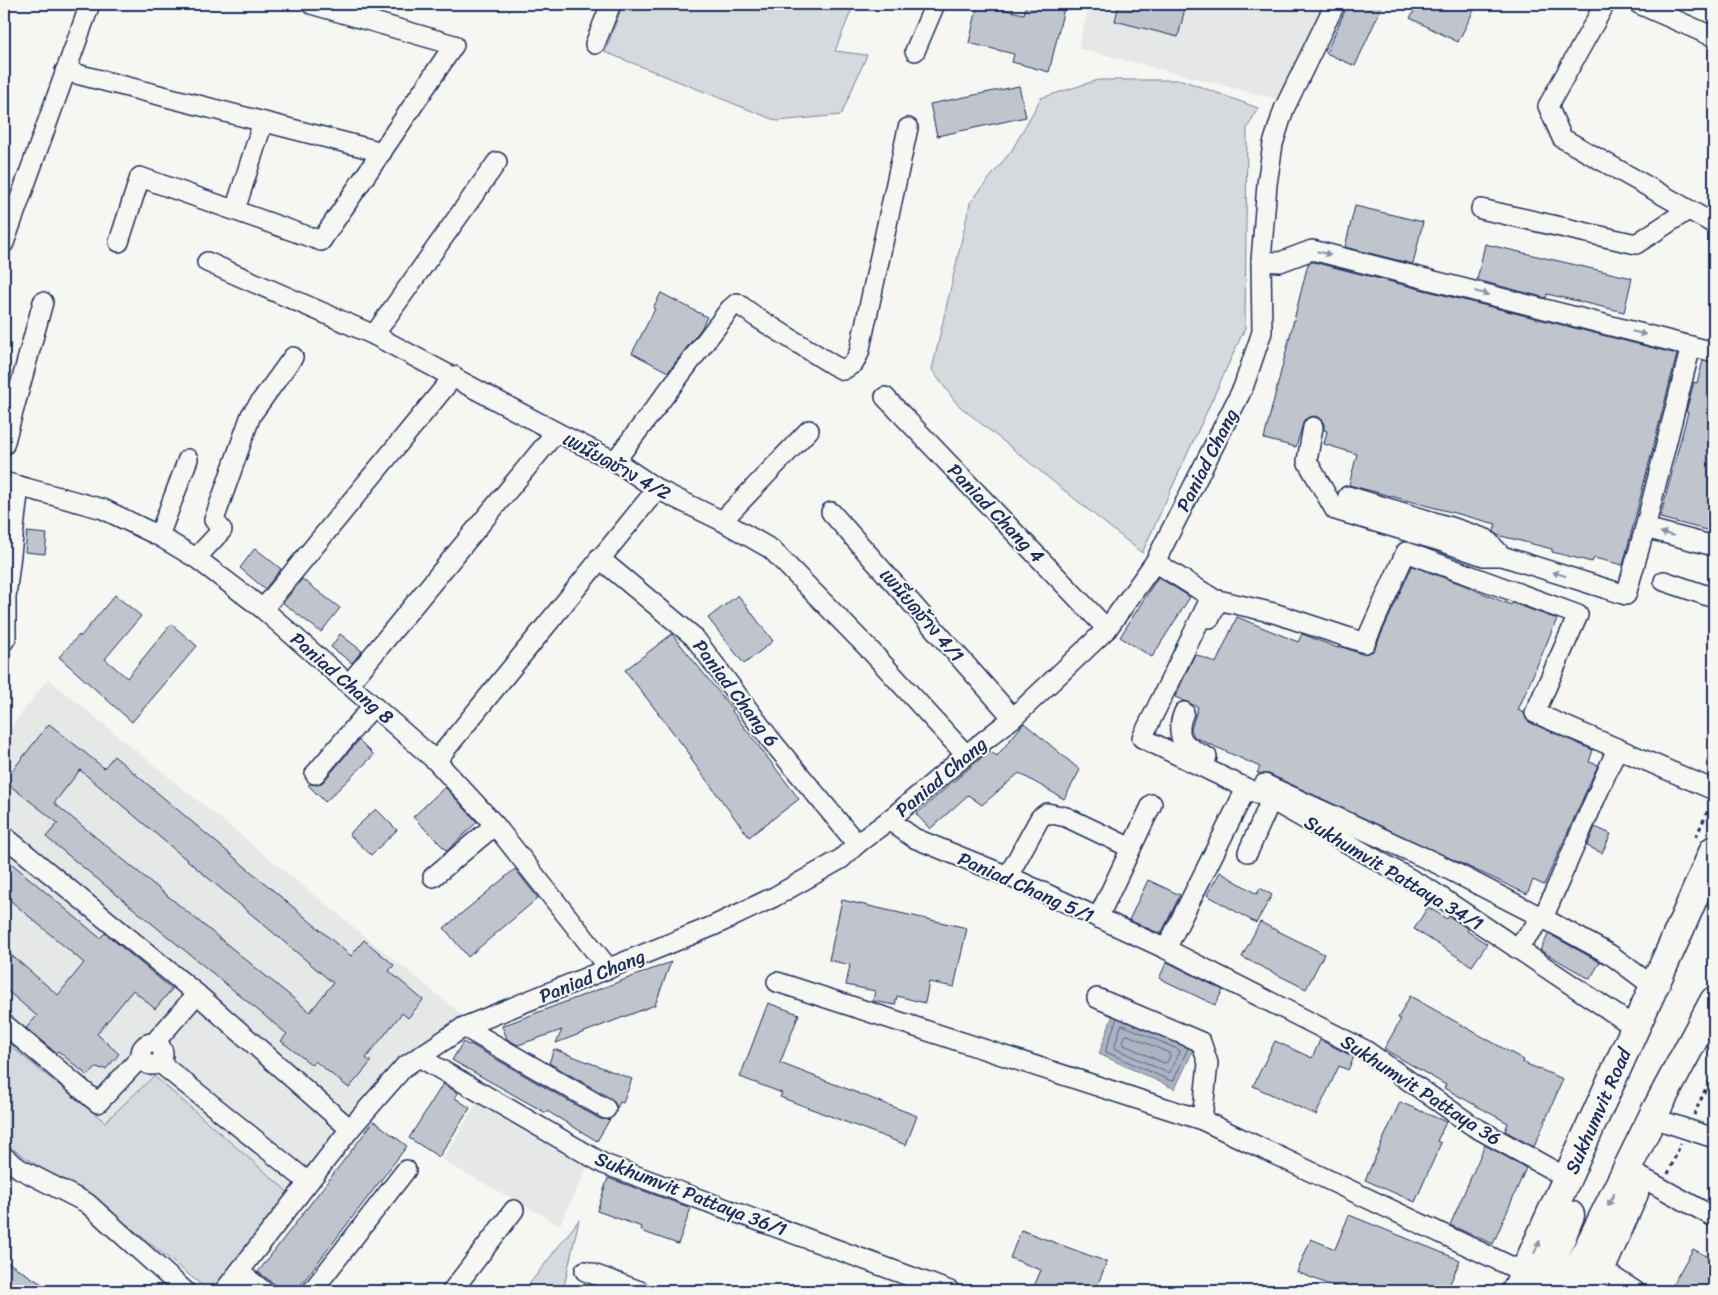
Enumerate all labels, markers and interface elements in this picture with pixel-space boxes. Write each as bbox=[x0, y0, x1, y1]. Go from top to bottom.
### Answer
one-way arrow bbox=[1317, 249, 1332, 257]
one-way arrow bbox=[1474, 289, 1489, 297]
one-way arrow bbox=[1632, 329, 1647, 337]
street label: Paniad Chang bbox=[1167, 402, 1247, 517]
street label: เพนียดช้าง 4/2 bbox=[557, 423, 677, 509]
street label: Paniad Chang 4 bbox=[939, 455, 1053, 571]
one-way arrow bbox=[1660, 530, 1675, 538]
street label: เพนียดช้าง 4/1 bbox=[871, 560, 973, 670]
one-way arrow bbox=[1551, 570, 1566, 578]
street label: Paniad Chang 8 bbox=[283, 623, 402, 733]
street label: Paniad Chang 6 bbox=[684, 632, 788, 754]
street label: Paniad Chang bbox=[887, 728, 995, 826]
street label: Sukhumvit Pattaya 34/1 bbox=[1298, 806, 1490, 940]
street label: Paniad Chang 5/1 bbox=[952, 842, 1100, 932]
street label: Paniad Chang bbox=[534, 940, 651, 1012]
street label: Sukhumvit Pattaya 36 bbox=[1334, 1026, 1508, 1154]
street label: Sukhumvit Road bbox=[1555, 1041, 1641, 1179]
street label: Sukhumvit Pattaya 36/1 bbox=[590, 1142, 792, 1246]
one-way arrow bbox=[1607, 1192, 1615, 1207]
one-way arrow bbox=[1533, 1240, 1541, 1254]

